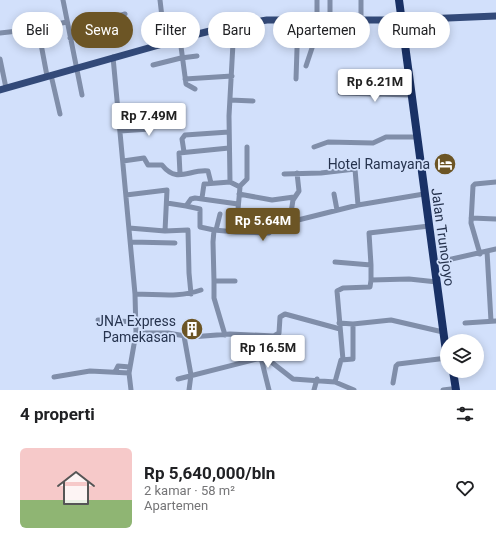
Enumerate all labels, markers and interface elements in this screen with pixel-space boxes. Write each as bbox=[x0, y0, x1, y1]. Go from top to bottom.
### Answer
chip: Beli bbox=[12, 12, 63, 48]
chip: Sewa bbox=[71, 12, 133, 48]
chip: Filter bbox=[141, 12, 200, 48]
chip: Baru bbox=[208, 12, 265, 48]
chip: Apartemen bbox=[273, 12, 370, 48]
chip: Rumah bbox=[378, 12, 450, 48]
pin: Rp 6.21M bbox=[334, 69, 416, 103]
text: Rp 6.21M bbox=[347, 74, 403, 89]
pin: Rp 7.49M bbox=[108, 103, 190, 137]
text: Rp 7.49M bbox=[121, 108, 177, 123]
hotel icon: Hotel Ramayana bbox=[432, 151, 458, 177]
place label: Hotel Ramayana bbox=[328, 156, 430, 172]
street label: Jalan Trunojoyo bbox=[428, 187, 458, 287]
pin: Rp 5.64M bbox=[222, 208, 304, 242]
text: Rp 5.64M bbox=[235, 213, 291, 228]
place label: JNA Express Pamekasan bbox=[96, 313, 176, 345]
building icon: JNA Express Pamekasan bbox=[179, 316, 205, 342]
map controls bbox=[440, 334, 484, 378]
button: layers bbox=[440, 334, 484, 378]
pin: Rp 16.5M bbox=[227, 335, 309, 369]
text: Rp 16.5M bbox=[240, 340, 296, 355]
icon: filters bbox=[454, 403, 476, 425]
text: 4 properti bbox=[20, 404, 95, 424]
text: Rp 5,640,000/bln bbox=[144, 463, 275, 483]
icon: home bbox=[52, 464, 100, 512]
icon: heart bbox=[454, 477, 476, 499]
text: 2 kamar · 58 m² bbox=[144, 483, 235, 498]
text: Apartemen bbox=[144, 498, 208, 513]

